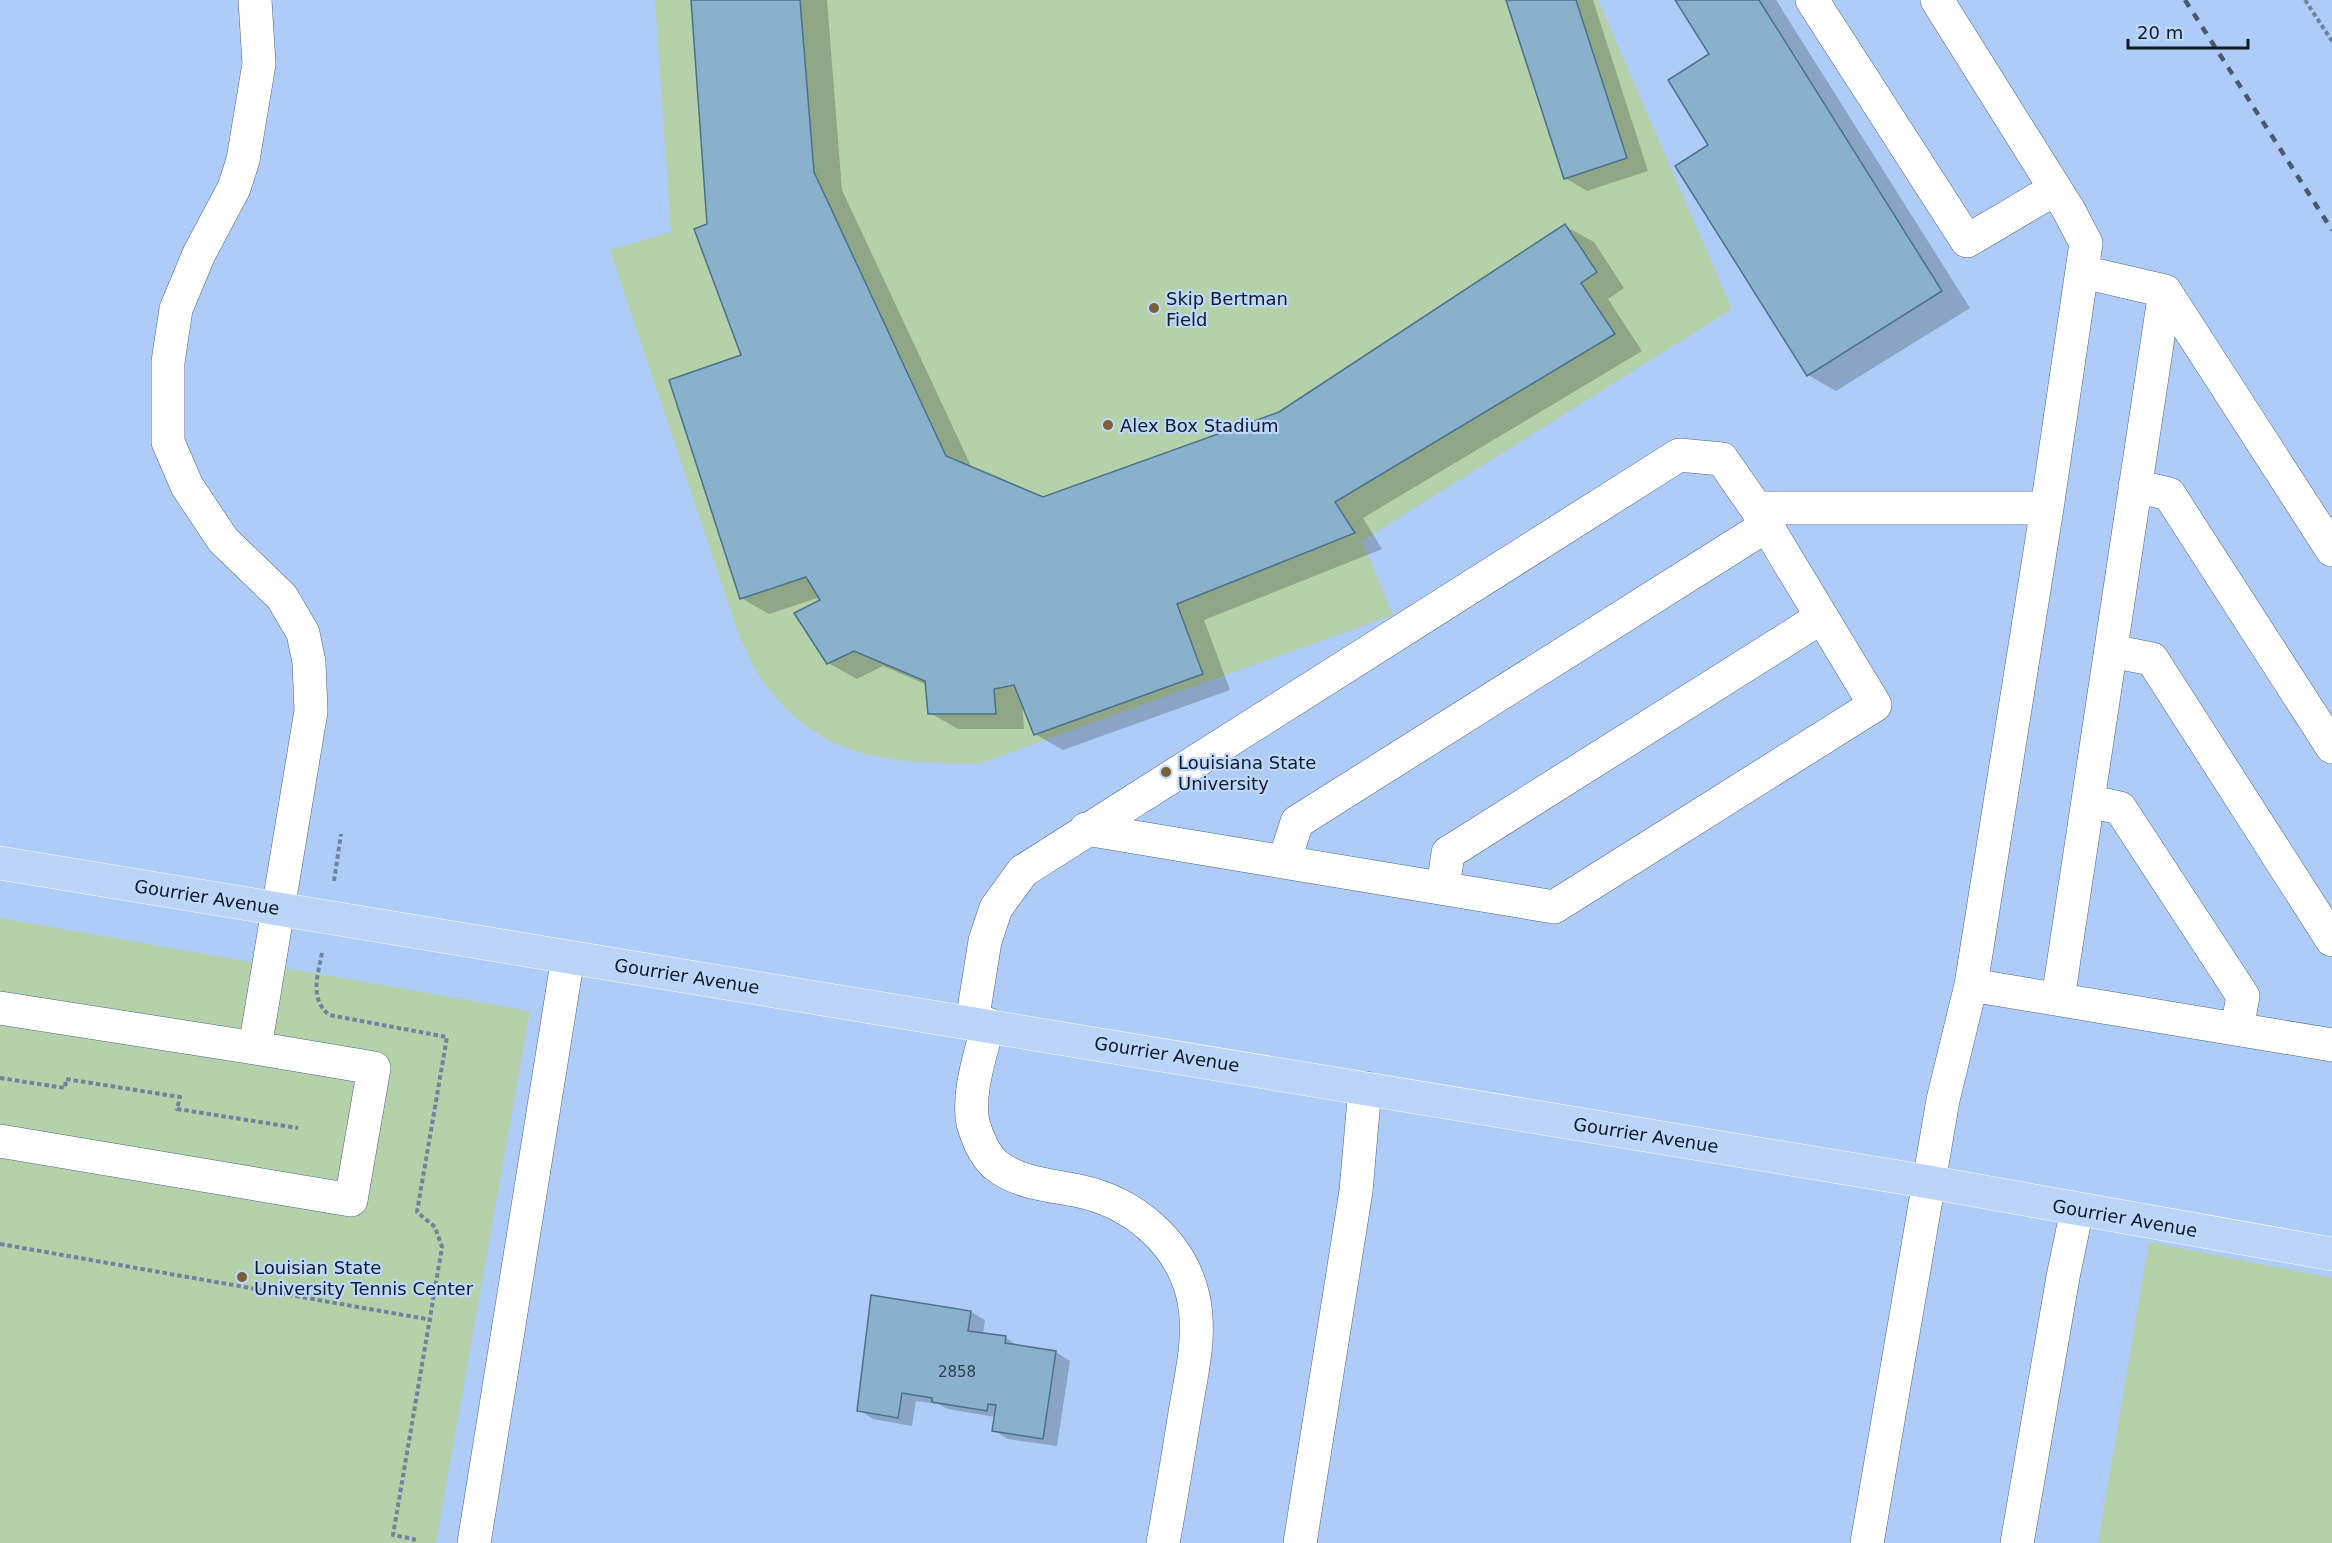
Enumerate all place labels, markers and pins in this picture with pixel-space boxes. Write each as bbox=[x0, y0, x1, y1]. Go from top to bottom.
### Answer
place label: Skip Bertman Field bbox=[1166, 288, 1288, 330]
marker: Skip Bertman Field bbox=[1147, 301, 1161, 315]
place label: Alex Box Stadium bbox=[1120, 415, 1279, 436]
marker: Alex Box Stadium bbox=[1101, 418, 1115, 432]
place label: Louisiana State University bbox=[1178, 752, 1316, 794]
marker: Louisiana State University bbox=[1159, 765, 1173, 779]
place label: Louisian State University Tennis Center bbox=[254, 1257, 474, 1299]
marker: Louisian State University Tennis Center bbox=[235, 1270, 249, 1284]

